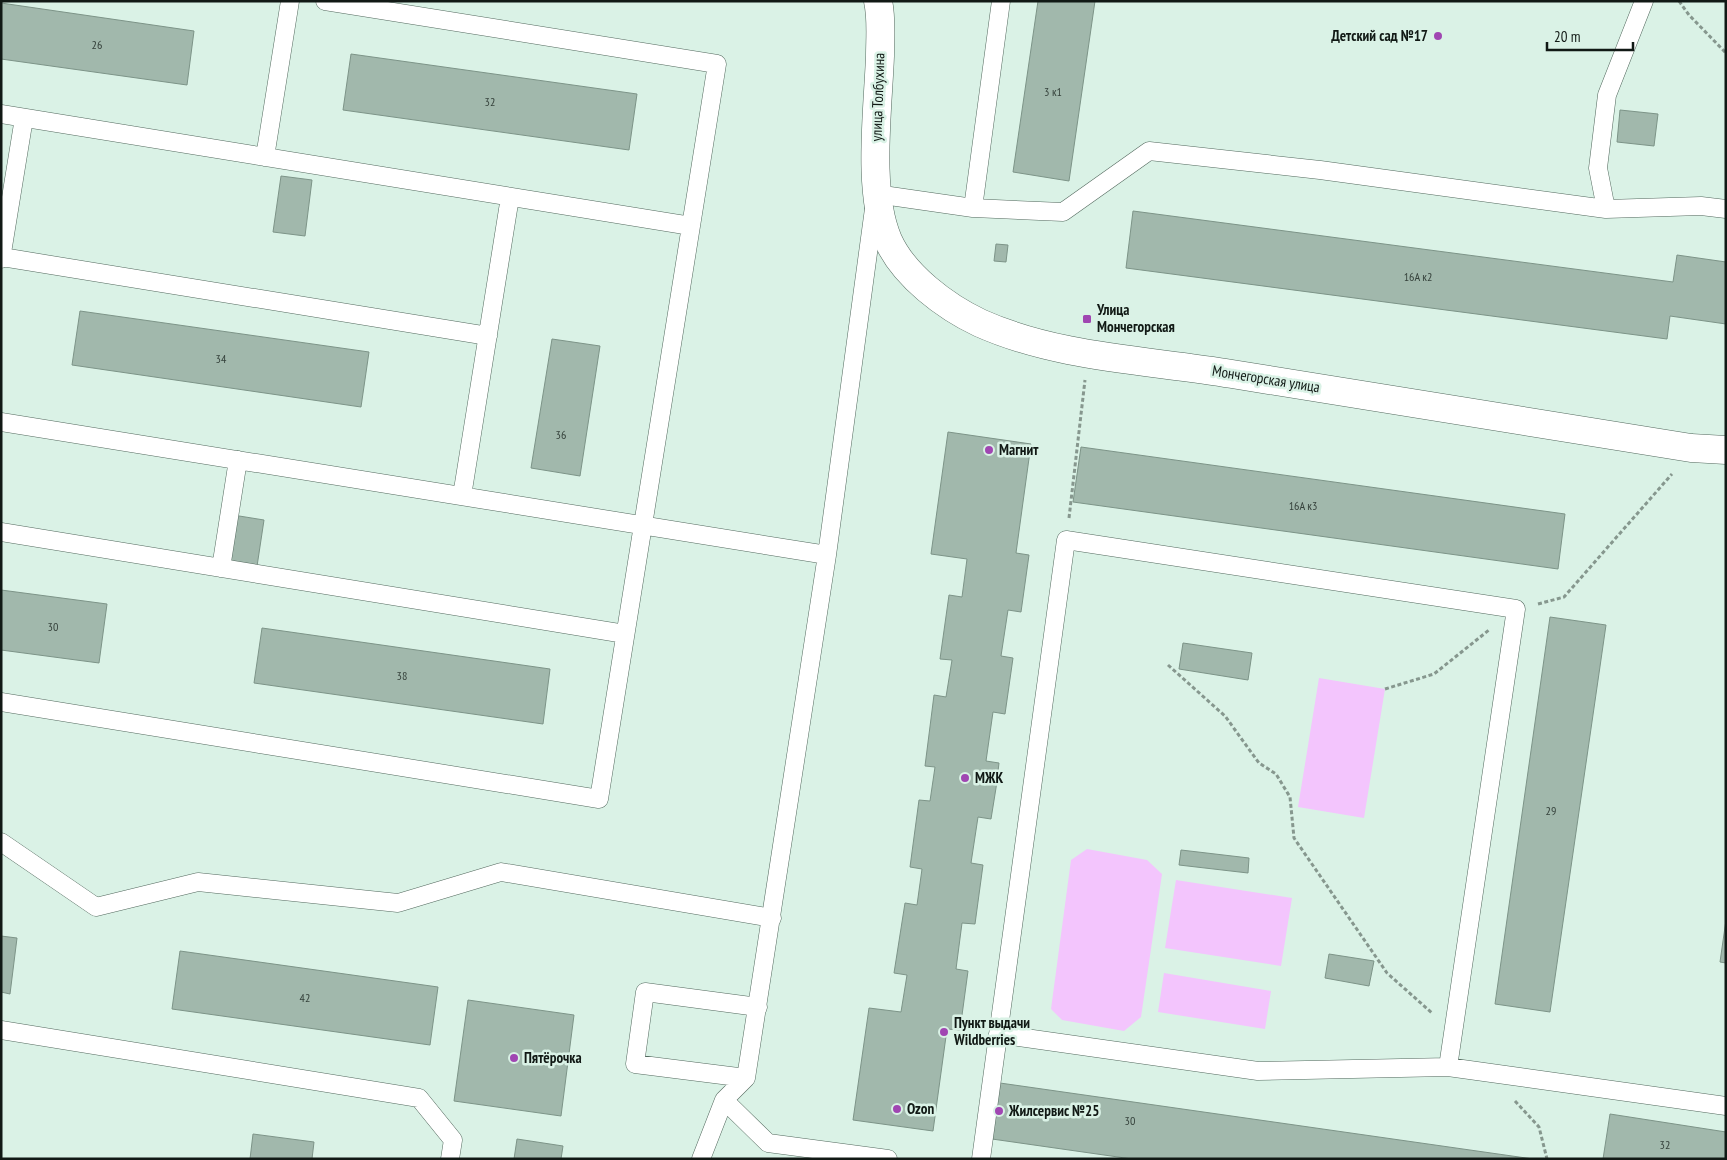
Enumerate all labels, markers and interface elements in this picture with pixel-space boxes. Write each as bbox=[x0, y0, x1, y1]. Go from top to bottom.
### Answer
scale bar bbox=[1547, 20, 1633, 52]
place label: Детский сад №17 bbox=[1331, 26, 1428, 45]
text: 20 m bbox=[1554, 27, 1580, 46]
marker: Детский сад №17 bbox=[1432, 30, 1444, 42]
house number: 26 bbox=[92, 37, 102, 52]
street label: улица Толбухина bbox=[866, 52, 889, 142]
house number: 3 к1 bbox=[1044, 84, 1062, 99]
house number: 32 bbox=[485, 94, 495, 109]
house number: 16А к2 bbox=[1404, 269, 1432, 284]
place label: Улица Мончегорская bbox=[1096, 300, 1175, 336]
marker: Улица Мончегорская bbox=[1081, 313, 1093, 325]
house number: 34 bbox=[216, 351, 227, 366]
street label: Мончегорская улица bbox=[1211, 361, 1321, 396]
house number: 36 bbox=[556, 427, 566, 442]
place label: Магнит bbox=[999, 440, 1039, 459]
marker: Магнит bbox=[983, 444, 995, 456]
house number: 16А к3 bbox=[1289, 498, 1317, 513]
house number: 30 bbox=[48, 619, 58, 634]
house number: 38 bbox=[397, 668, 407, 683]
place label: МЖК bbox=[975, 768, 1003, 787]
marker: МЖК bbox=[959, 772, 971, 784]
house number: 29 bbox=[1546, 803, 1556, 818]
house number: 42 bbox=[300, 990, 310, 1005]
place label: Пункт выдачи Wildberries bbox=[953, 1013, 1030, 1049]
marker: Пункт выдачи Wildberries bbox=[938, 1026, 950, 1038]
place label: Пятёрочка bbox=[524, 1048, 582, 1067]
marker: Пятёрочка bbox=[508, 1052, 520, 1064]
place label: Ozon bbox=[907, 1099, 934, 1118]
place label: Жилсервис №25 bbox=[1008, 1101, 1099, 1120]
marker: Ozon bbox=[891, 1103, 903, 1115]
marker: Жилсервис №25 bbox=[993, 1105, 1005, 1117]
house number: 30 bbox=[1125, 1113, 1135, 1128]
house number: 32 bbox=[1660, 1137, 1670, 1152]

